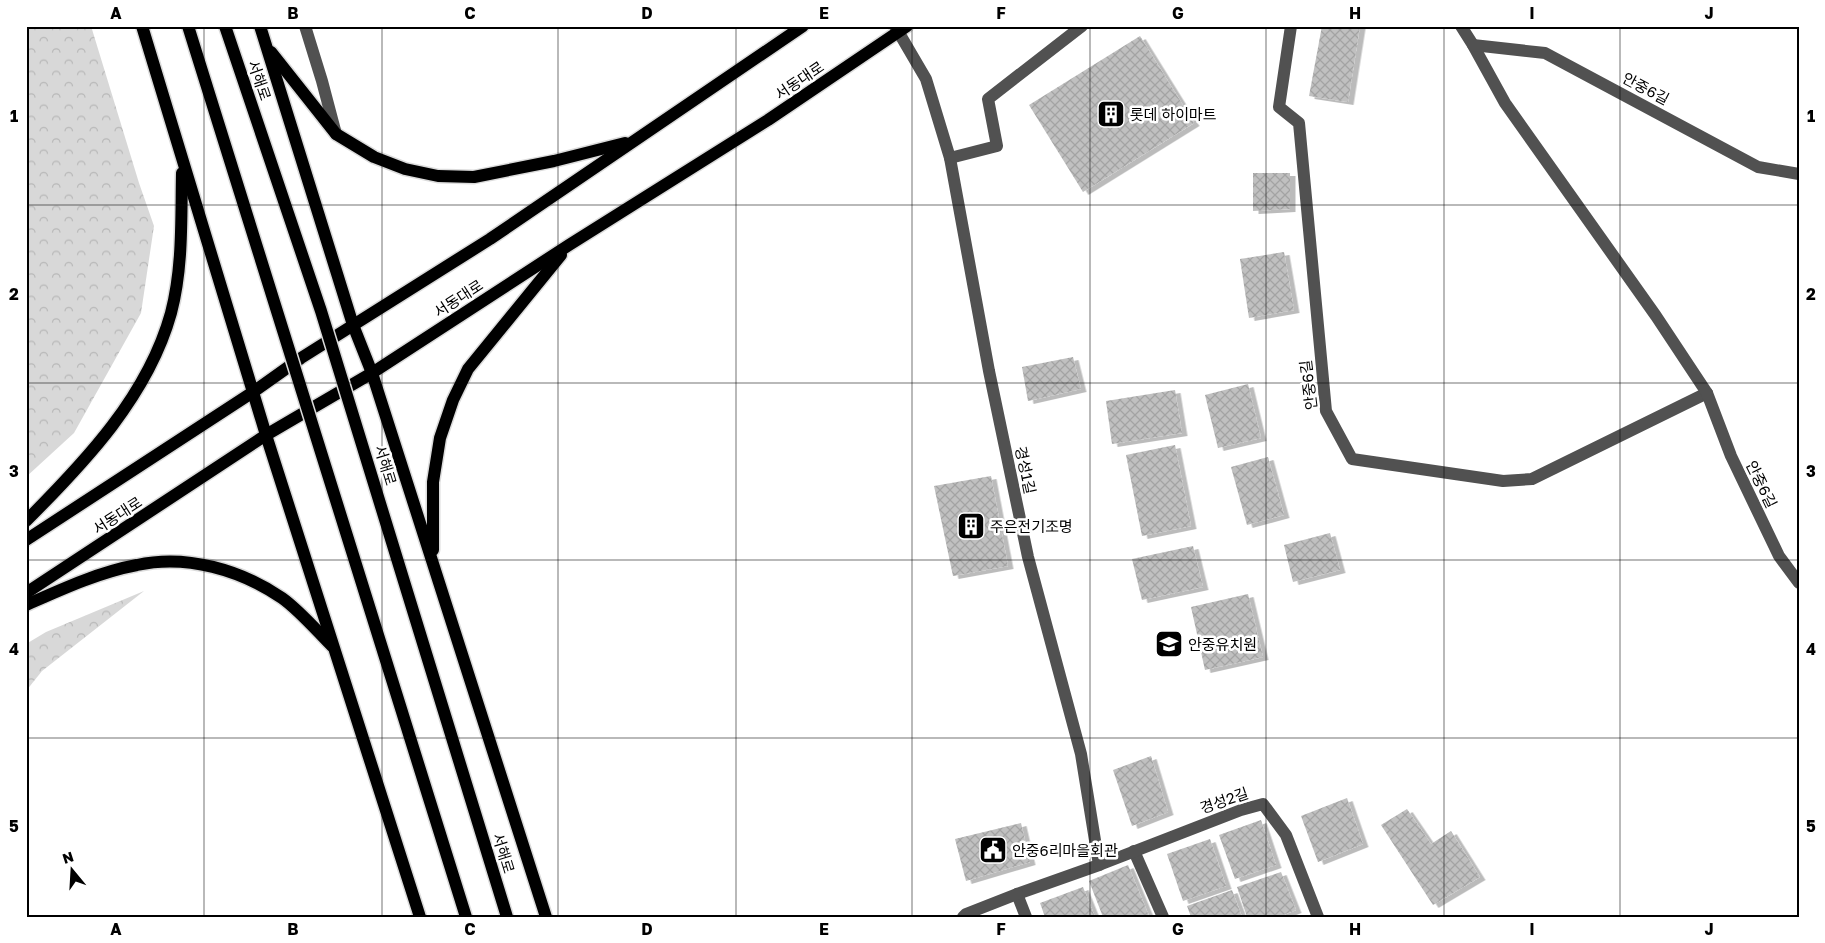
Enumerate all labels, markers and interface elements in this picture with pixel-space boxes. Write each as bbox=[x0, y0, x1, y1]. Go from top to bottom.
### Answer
text: A bbox=[110, 3, 122, 23]
text: B bbox=[287, 3, 299, 23]
text: C bbox=[464, 3, 476, 23]
text: D bbox=[641, 3, 653, 23]
text: E bbox=[819, 3, 829, 23]
text: F bbox=[996, 3, 1006, 23]
text: G bbox=[1172, 3, 1184, 23]
text: H bbox=[1349, 3, 1361, 23]
text: I bbox=[1529, 3, 1535, 23]
text: J bbox=[1704, 3, 1714, 23]
street label: 서해로 bbox=[245, 57, 275, 103]
street label: 서동대로 bbox=[771, 57, 827, 103]
street label: 안중6길 bbox=[1619, 68, 1673, 108]
building icon: 롯데 하이마트 bbox=[1096, 99, 1126, 129]
place label: 롯데 하이마트 bbox=[1130, 105, 1217, 123]
text: 1 bbox=[10, 106, 18, 126]
text: 1 bbox=[1807, 106, 1815, 126]
street label: 서동대로 bbox=[430, 275, 486, 321]
text: 2 bbox=[9, 284, 19, 304]
text: 2 bbox=[1806, 284, 1816, 304]
street label: 안중6길 bbox=[1296, 359, 1320, 411]
street label: 서해로 bbox=[371, 443, 401, 487]
street label: 경성1길 bbox=[1012, 444, 1040, 496]
street label: 안중6길 bbox=[1743, 457, 1781, 511]
text: 3 bbox=[9, 461, 19, 481]
text: 3 bbox=[1806, 461, 1816, 481]
street label: 서동대로 bbox=[89, 492, 145, 538]
building icon: 주은전기조명 bbox=[956, 511, 986, 541]
place label: 주은전기조명 bbox=[990, 517, 1073, 535]
school or university icon: 안중유치원 bbox=[1154, 629, 1184, 659]
place label: 안중유치원 bbox=[1188, 635, 1257, 653]
text: 4 bbox=[9, 639, 19, 659]
text: 4 bbox=[1806, 639, 1816, 659]
street label: 경성2길 bbox=[1197, 783, 1251, 817]
text: 5 bbox=[9, 816, 19, 836]
text: 5 bbox=[1806, 816, 1816, 836]
street label: 서해로 bbox=[489, 831, 519, 875]
public building icon: 안중6리마을회관 bbox=[978, 835, 1008, 865]
place label: 안중6리마을회관 bbox=[1012, 841, 1118, 859]
north arrow bbox=[48, 846, 98, 896]
text: N bbox=[60, 847, 76, 867]
text: A bbox=[110, 919, 122, 939]
text: B bbox=[287, 919, 299, 939]
text: C bbox=[464, 919, 476, 939]
text: D bbox=[641, 919, 653, 939]
text: E bbox=[819, 919, 829, 939]
text: F bbox=[996, 919, 1006, 939]
text: G bbox=[1172, 919, 1184, 939]
text: H bbox=[1349, 919, 1361, 939]
text: I bbox=[1529, 919, 1535, 939]
text: J bbox=[1704, 919, 1714, 939]

